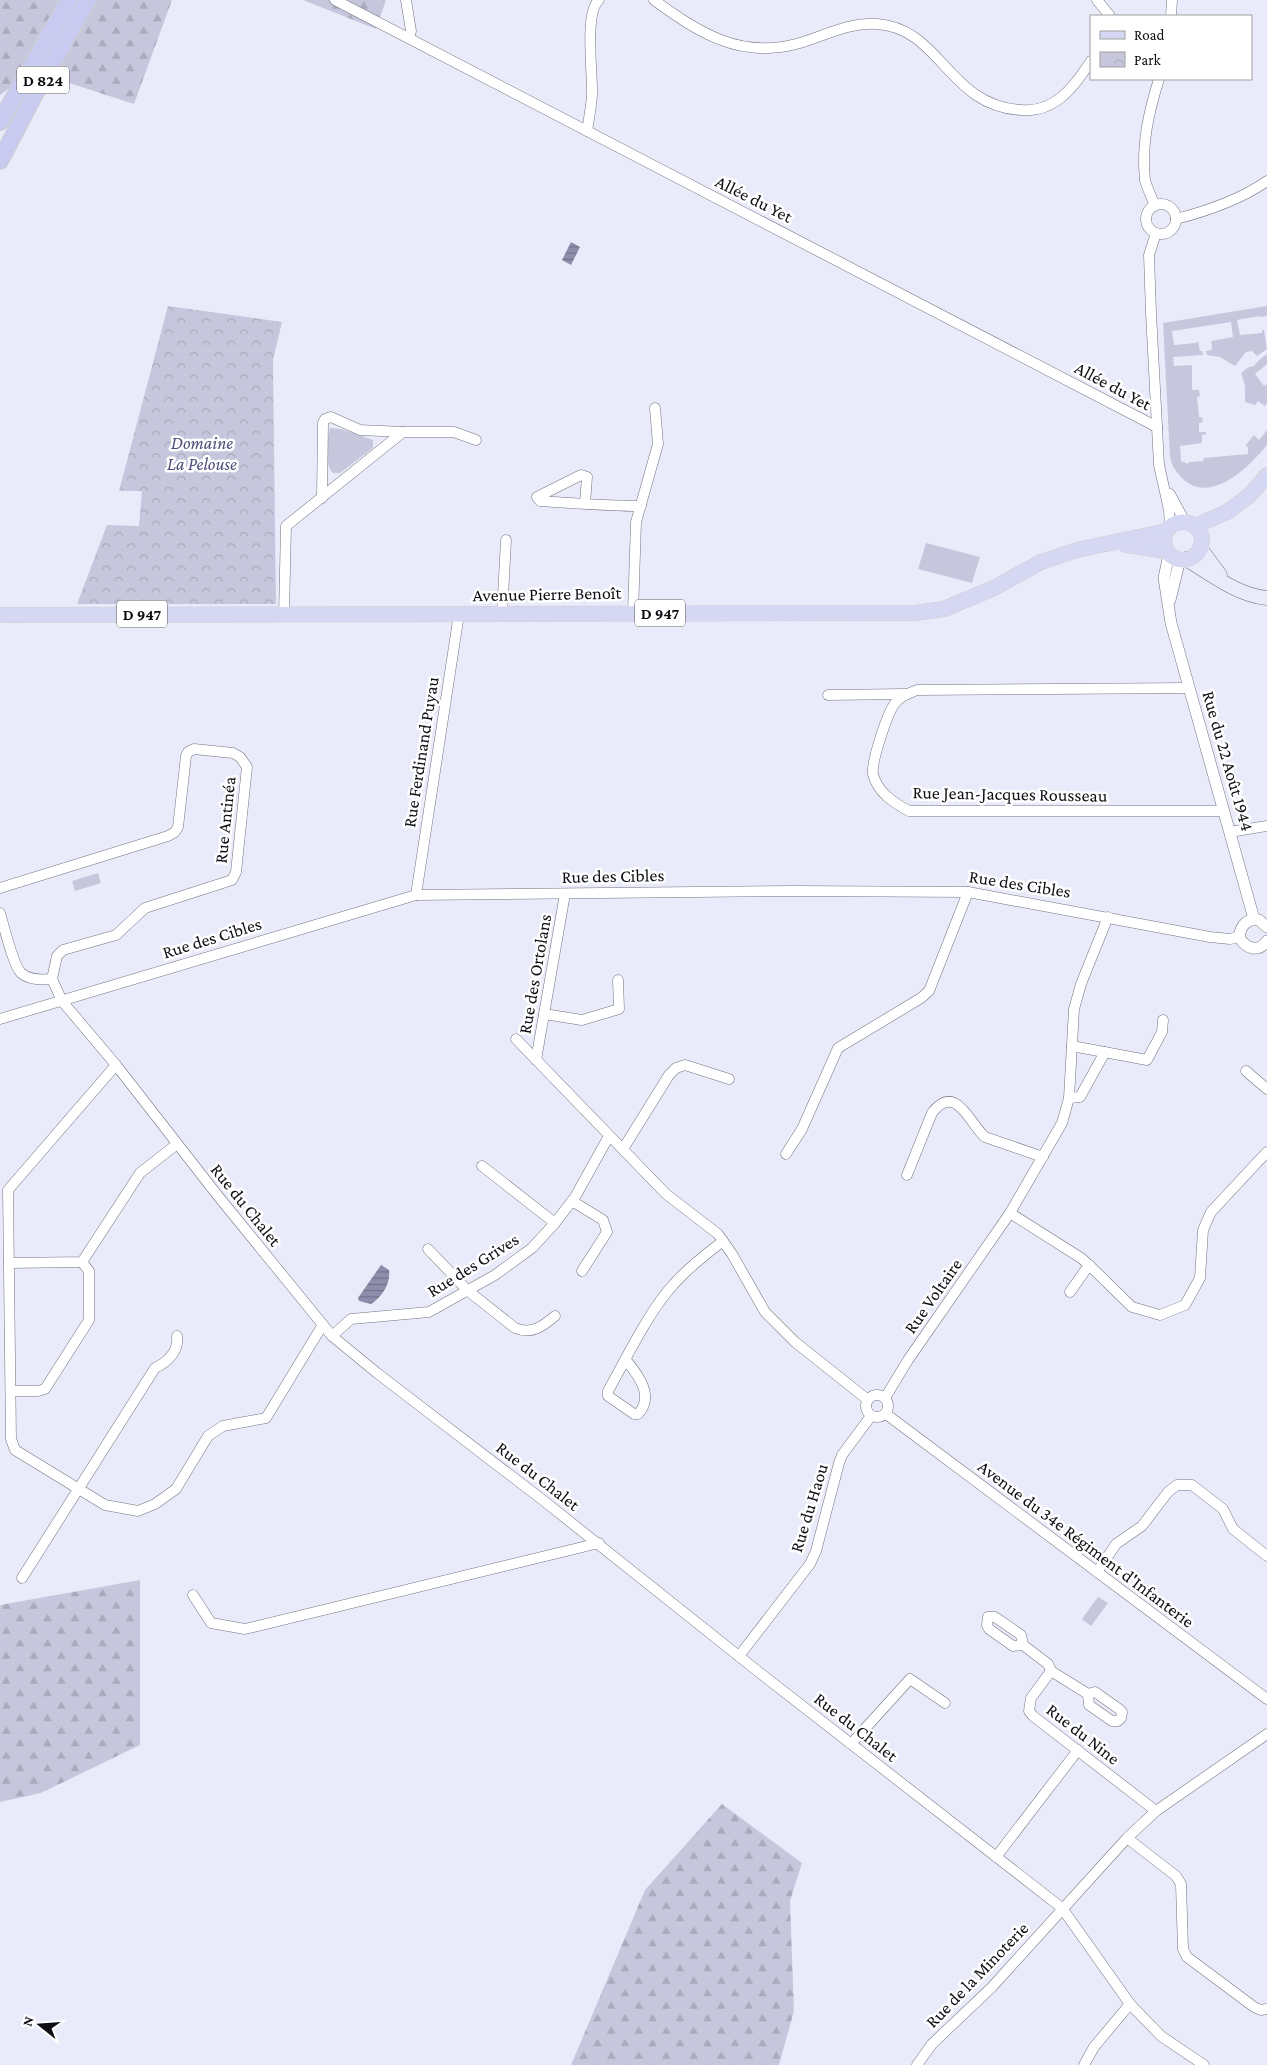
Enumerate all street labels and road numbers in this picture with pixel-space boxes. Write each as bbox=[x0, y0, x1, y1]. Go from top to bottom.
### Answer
road number: D 824 bbox=[17, 66, 69, 94]
street label: Allée du Yet bbox=[712, 171, 797, 227]
street label: Allée du Yet bbox=[1071, 358, 1155, 415]
street label: Avenue Pierre Benoît bbox=[472, 583, 623, 605]
road number: D 947 bbox=[117, 600, 167, 628]
road number: D 947 bbox=[635, 600, 685, 626]
street label: Rue Ferdinand Puyau bbox=[399, 675, 443, 829]
street label: Rue du 22 Août 1944 bbox=[1198, 689, 1258, 833]
street label: Rue Antinéa bbox=[211, 776, 239, 864]
street label: Rue Jean-Jacques Rousseau bbox=[912, 782, 1108, 806]
street label: Rue des Cibles bbox=[561, 865, 665, 887]
street label: Rue des Cibles bbox=[968, 866, 1072, 902]
street label: Rue des Ortolans bbox=[515, 912, 555, 1036]
street label: Rue des Cibles bbox=[160, 913, 264, 963]
street label: Rue du Chalet bbox=[207, 1160, 286, 1251]
street label: Rue des Grives bbox=[424, 1229, 522, 1301]
street label: Rue Voltaire bbox=[900, 1255, 966, 1337]
street label: Rue du Chalet bbox=[492, 1437, 584, 1515]
street label: Avenue du 34e Régiment d'Infanterie bbox=[974, 1456, 1198, 1632]
street label: Rue du Haou bbox=[786, 1461, 832, 1555]
street label: Rue du Chalet bbox=[810, 1688, 902, 1766]
street label: Rue du Nine bbox=[1043, 1699, 1124, 1769]
street label: Rue de la Minoterie bbox=[922, 1918, 1032, 2032]

